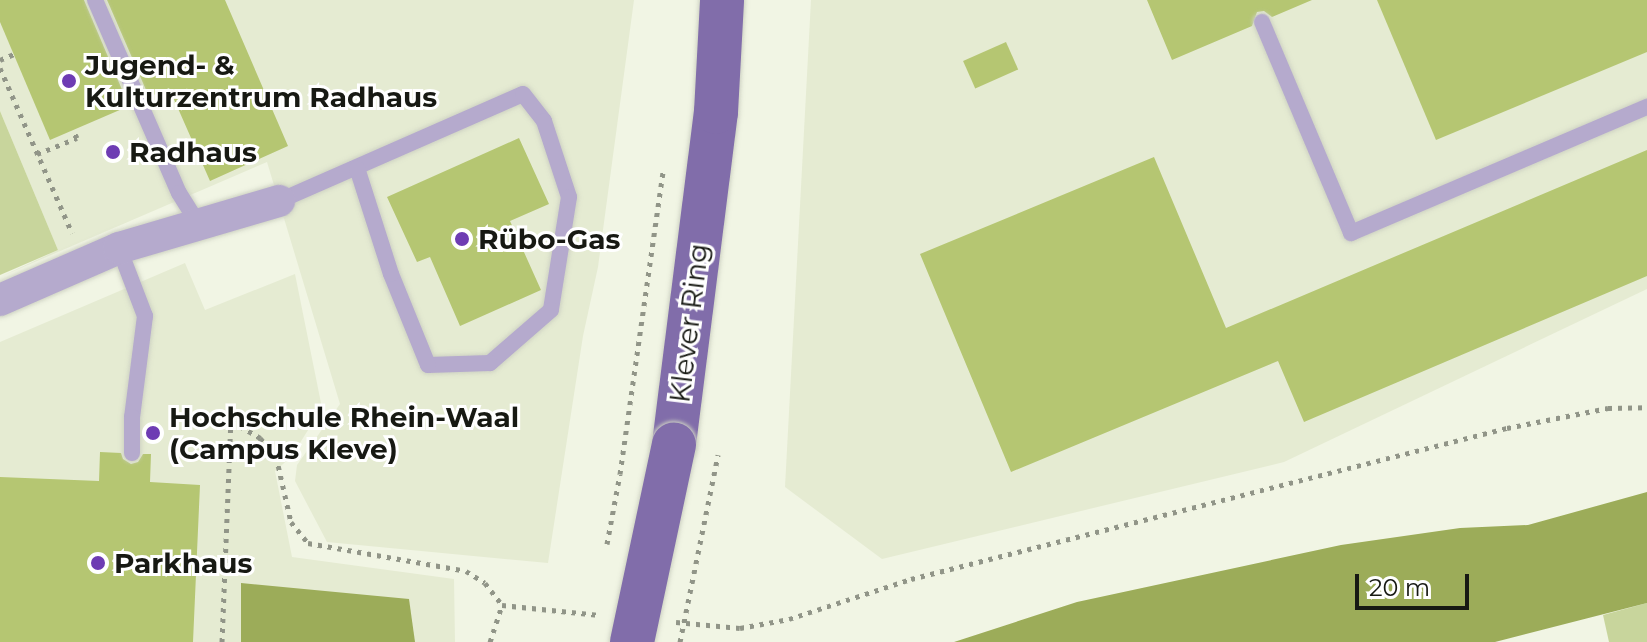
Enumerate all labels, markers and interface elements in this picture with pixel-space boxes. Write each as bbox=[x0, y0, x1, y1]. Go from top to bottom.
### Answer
place label: Jugend- & Kulturzentrum Radhaus bbox=[85, 48, 437, 114]
marker: Jugend- & Kulturzentrum Radhaus bbox=[60, 72, 78, 90]
place label: Radhaus bbox=[129, 135, 257, 169]
marker: Radhaus bbox=[104, 143, 122, 161]
place label: Rübo-Gas bbox=[478, 222, 620, 256]
marker: Rübo-Gas bbox=[453, 230, 471, 248]
street label: Klever Ring bbox=[663, 241, 715, 405]
place label: Hochschule Rhein-Waal (Campus Kleve) bbox=[169, 400, 519, 466]
marker: Hochschule Rhein-Waal (Campus Kleve) bbox=[144, 424, 162, 442]
place label: Parkhaus bbox=[114, 546, 252, 580]
marker: Parkhaus bbox=[89, 554, 107, 572]
scale bar bbox=[1359, 558, 1473, 608]
text: 20 m bbox=[1369, 573, 1430, 602]

